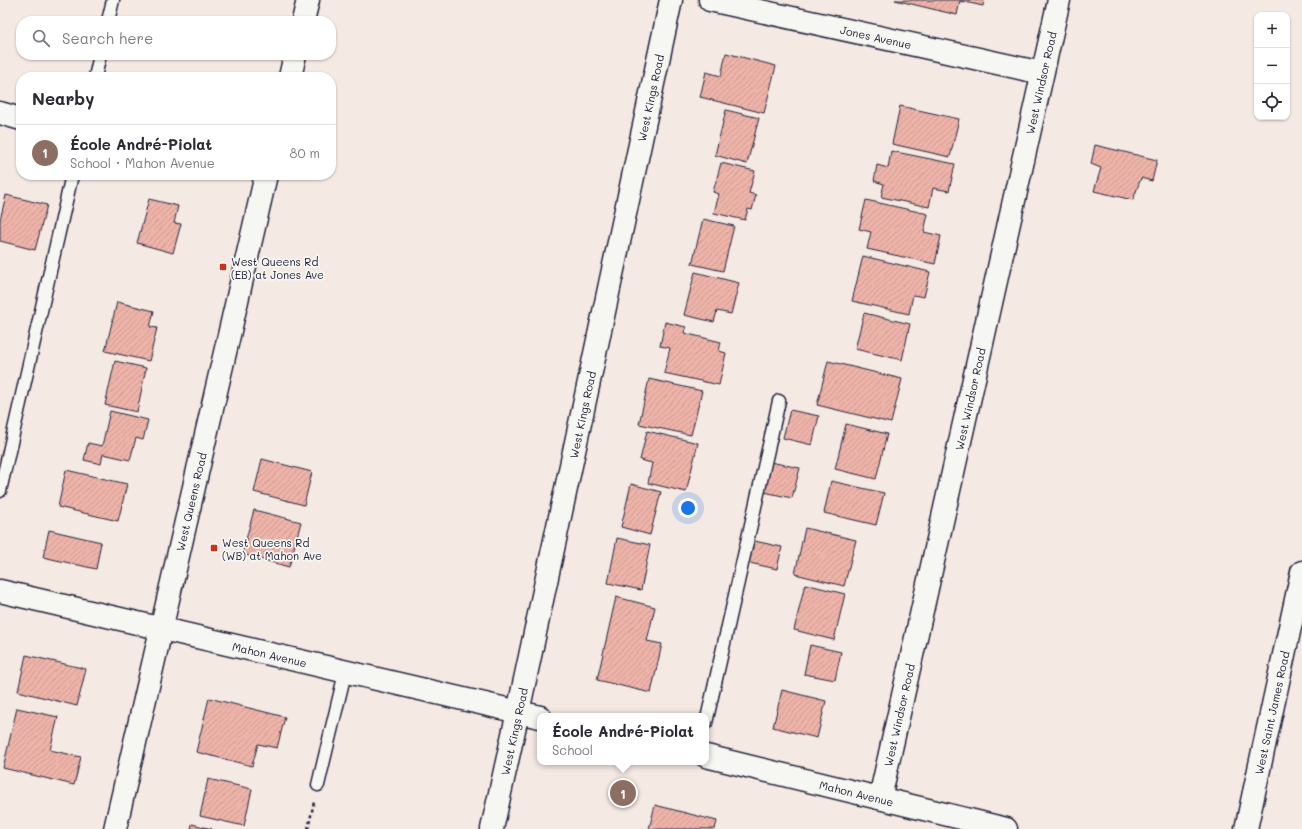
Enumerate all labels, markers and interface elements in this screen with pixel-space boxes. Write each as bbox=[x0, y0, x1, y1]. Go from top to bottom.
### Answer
map controls bbox=[1254, 12, 1290, 120]
button: + bbox=[1254, 12, 1290, 48]
search box bbox=[16, 16, 336, 60]
street label: Jones Avenue bbox=[839, 21, 913, 52]
icon: search bbox=[30, 27, 52, 49]
text: Search here bbox=[62, 28, 153, 48]
street label: West Windsor Road bbox=[1022, 30, 1059, 136]
button: − bbox=[1254, 48, 1290, 84]
street label: West Kings Road bbox=[633, 53, 667, 143]
button: locate bbox=[1254, 84, 1290, 120]
text: Nearby bbox=[32, 87, 94, 109]
text: École André-Piolat bbox=[70, 134, 212, 154]
text: 1 bbox=[42, 144, 48, 161]
text: 80 m bbox=[290, 144, 320, 161]
text: School · Mahon Avenue bbox=[70, 154, 215, 171]
place label: West Queens Rd (EB) at Jones Ave bbox=[231, 254, 324, 282]
marker: West Queens Rd (EB) at Jones Ave bbox=[218, 262, 228, 272]
street label: West Windsor Road bbox=[951, 346, 988, 452]
street label: West Kings Road bbox=[565, 369, 599, 460]
street label: West Queens Road bbox=[172, 451, 209, 552]
your location bbox=[678, 498, 698, 518]
place label: West Queens Rd (WB) at Mahon Ave bbox=[222, 535, 322, 563]
marker: West Queens Rd (WB) at Mahon Ave bbox=[209, 543, 219, 553]
street label: Mahon Avenue bbox=[231, 638, 309, 670]
street label: West Saint James Road bbox=[1251, 650, 1292, 776]
street label: West Windsor Road bbox=[880, 662, 917, 768]
street label: West Kings Road bbox=[497, 686, 531, 777]
popup bbox=[537, 713, 709, 765]
text: École André-Piolat bbox=[552, 721, 694, 741]
text: School bbox=[552, 741, 593, 758]
street label: Mahon Avenue bbox=[818, 776, 896, 809]
pin: 1 bbox=[610, 778, 636, 808]

